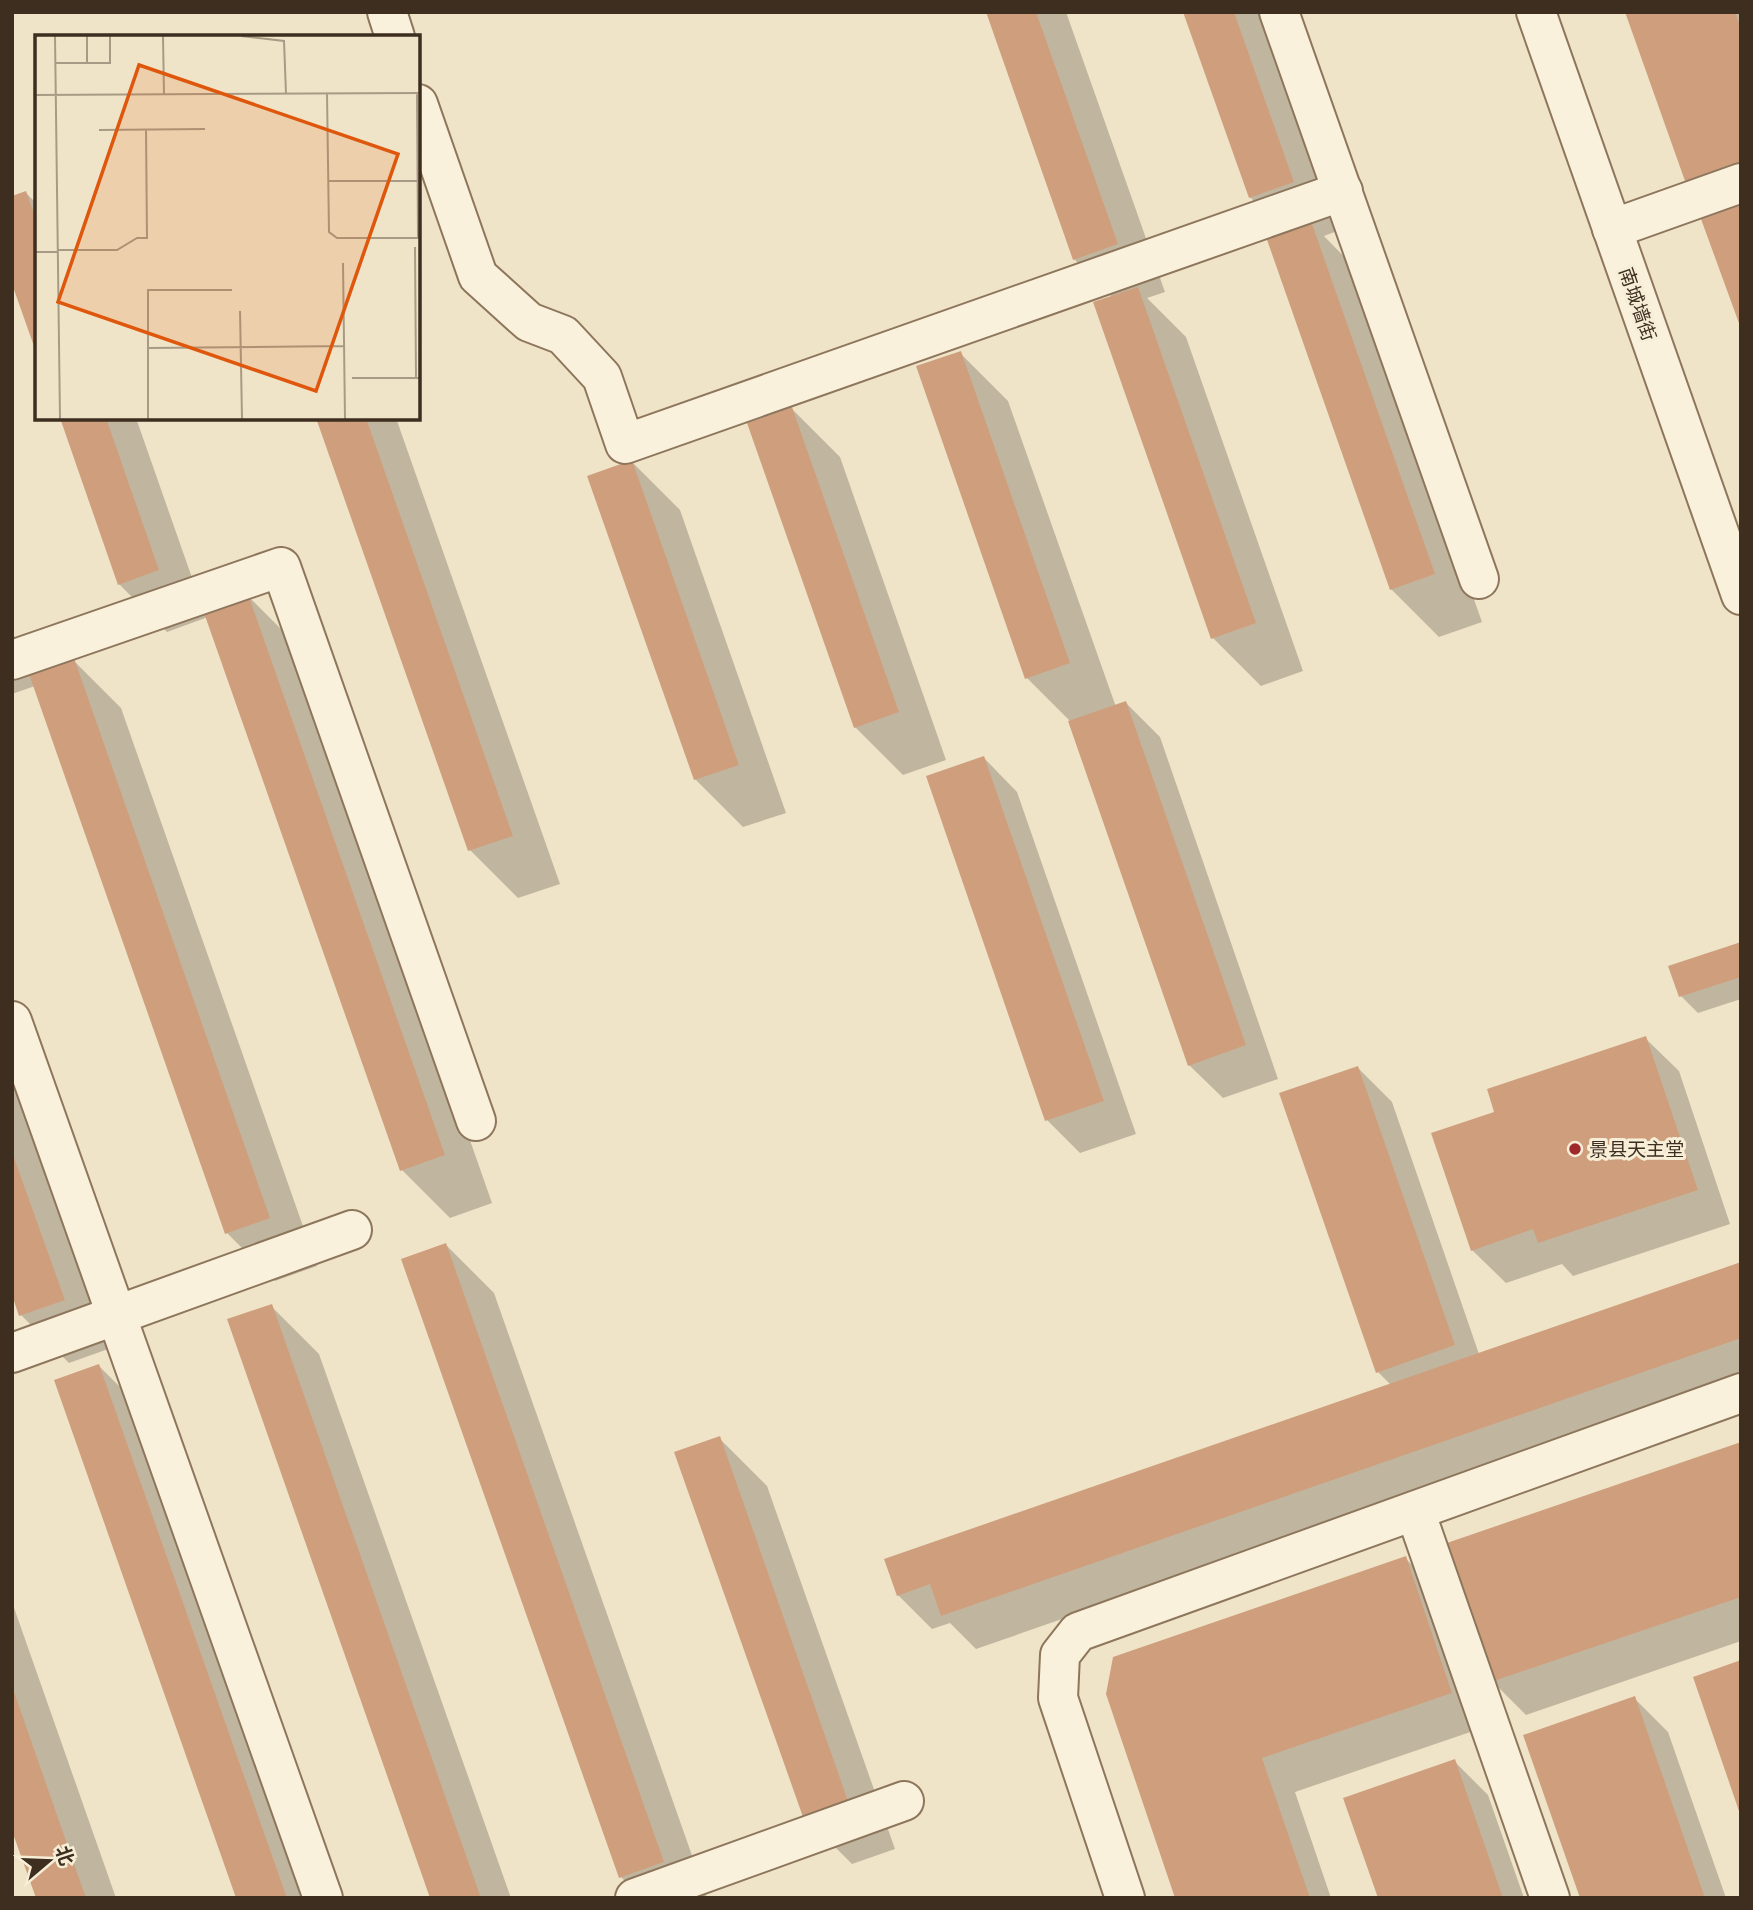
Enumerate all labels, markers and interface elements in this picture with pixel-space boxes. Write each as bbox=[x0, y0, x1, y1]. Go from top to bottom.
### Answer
inset map bbox=[35, 35, 420, 420]
street label: 南城墙街 bbox=[1613, 264, 1663, 344]
place label: 景县天主堂 bbox=[1589, 1136, 1684, 1162]
marker: 景县天主堂 bbox=[1567, 1141, 1583, 1157]
north arrow bbox=[14, 1826, 84, 1896]
text: 北 bbox=[50, 1842, 80, 1869]

